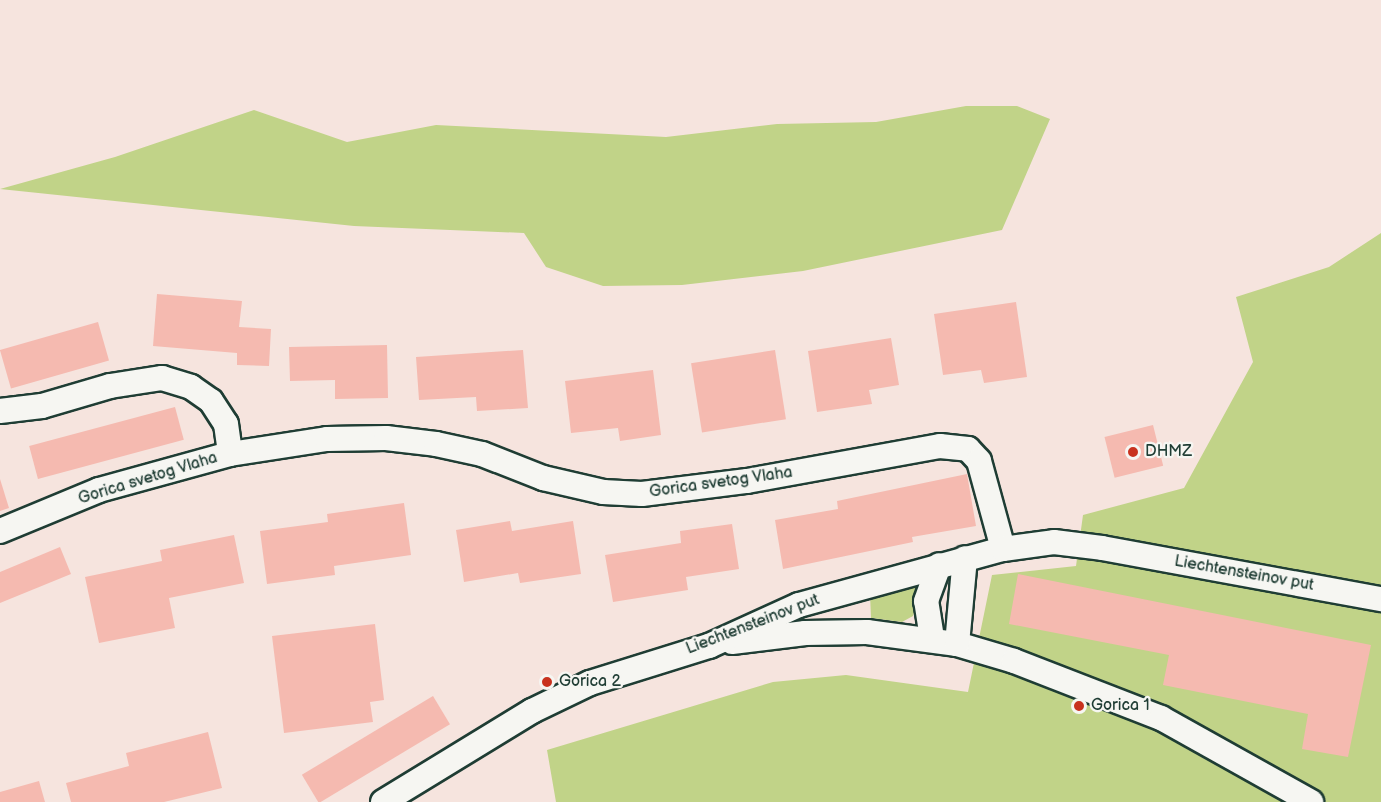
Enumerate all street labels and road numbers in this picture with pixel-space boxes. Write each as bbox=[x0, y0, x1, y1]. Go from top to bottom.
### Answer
street label: Gorica svetog Vlaha bbox=[76, 449, 220, 509]
street label: Gorica svetog Vlaha bbox=[648, 463, 794, 503]
street label: Liechtensteinov put bbox=[1173, 552, 1315, 596]
street label: Liechtensteinov put bbox=[684, 591, 822, 659]

